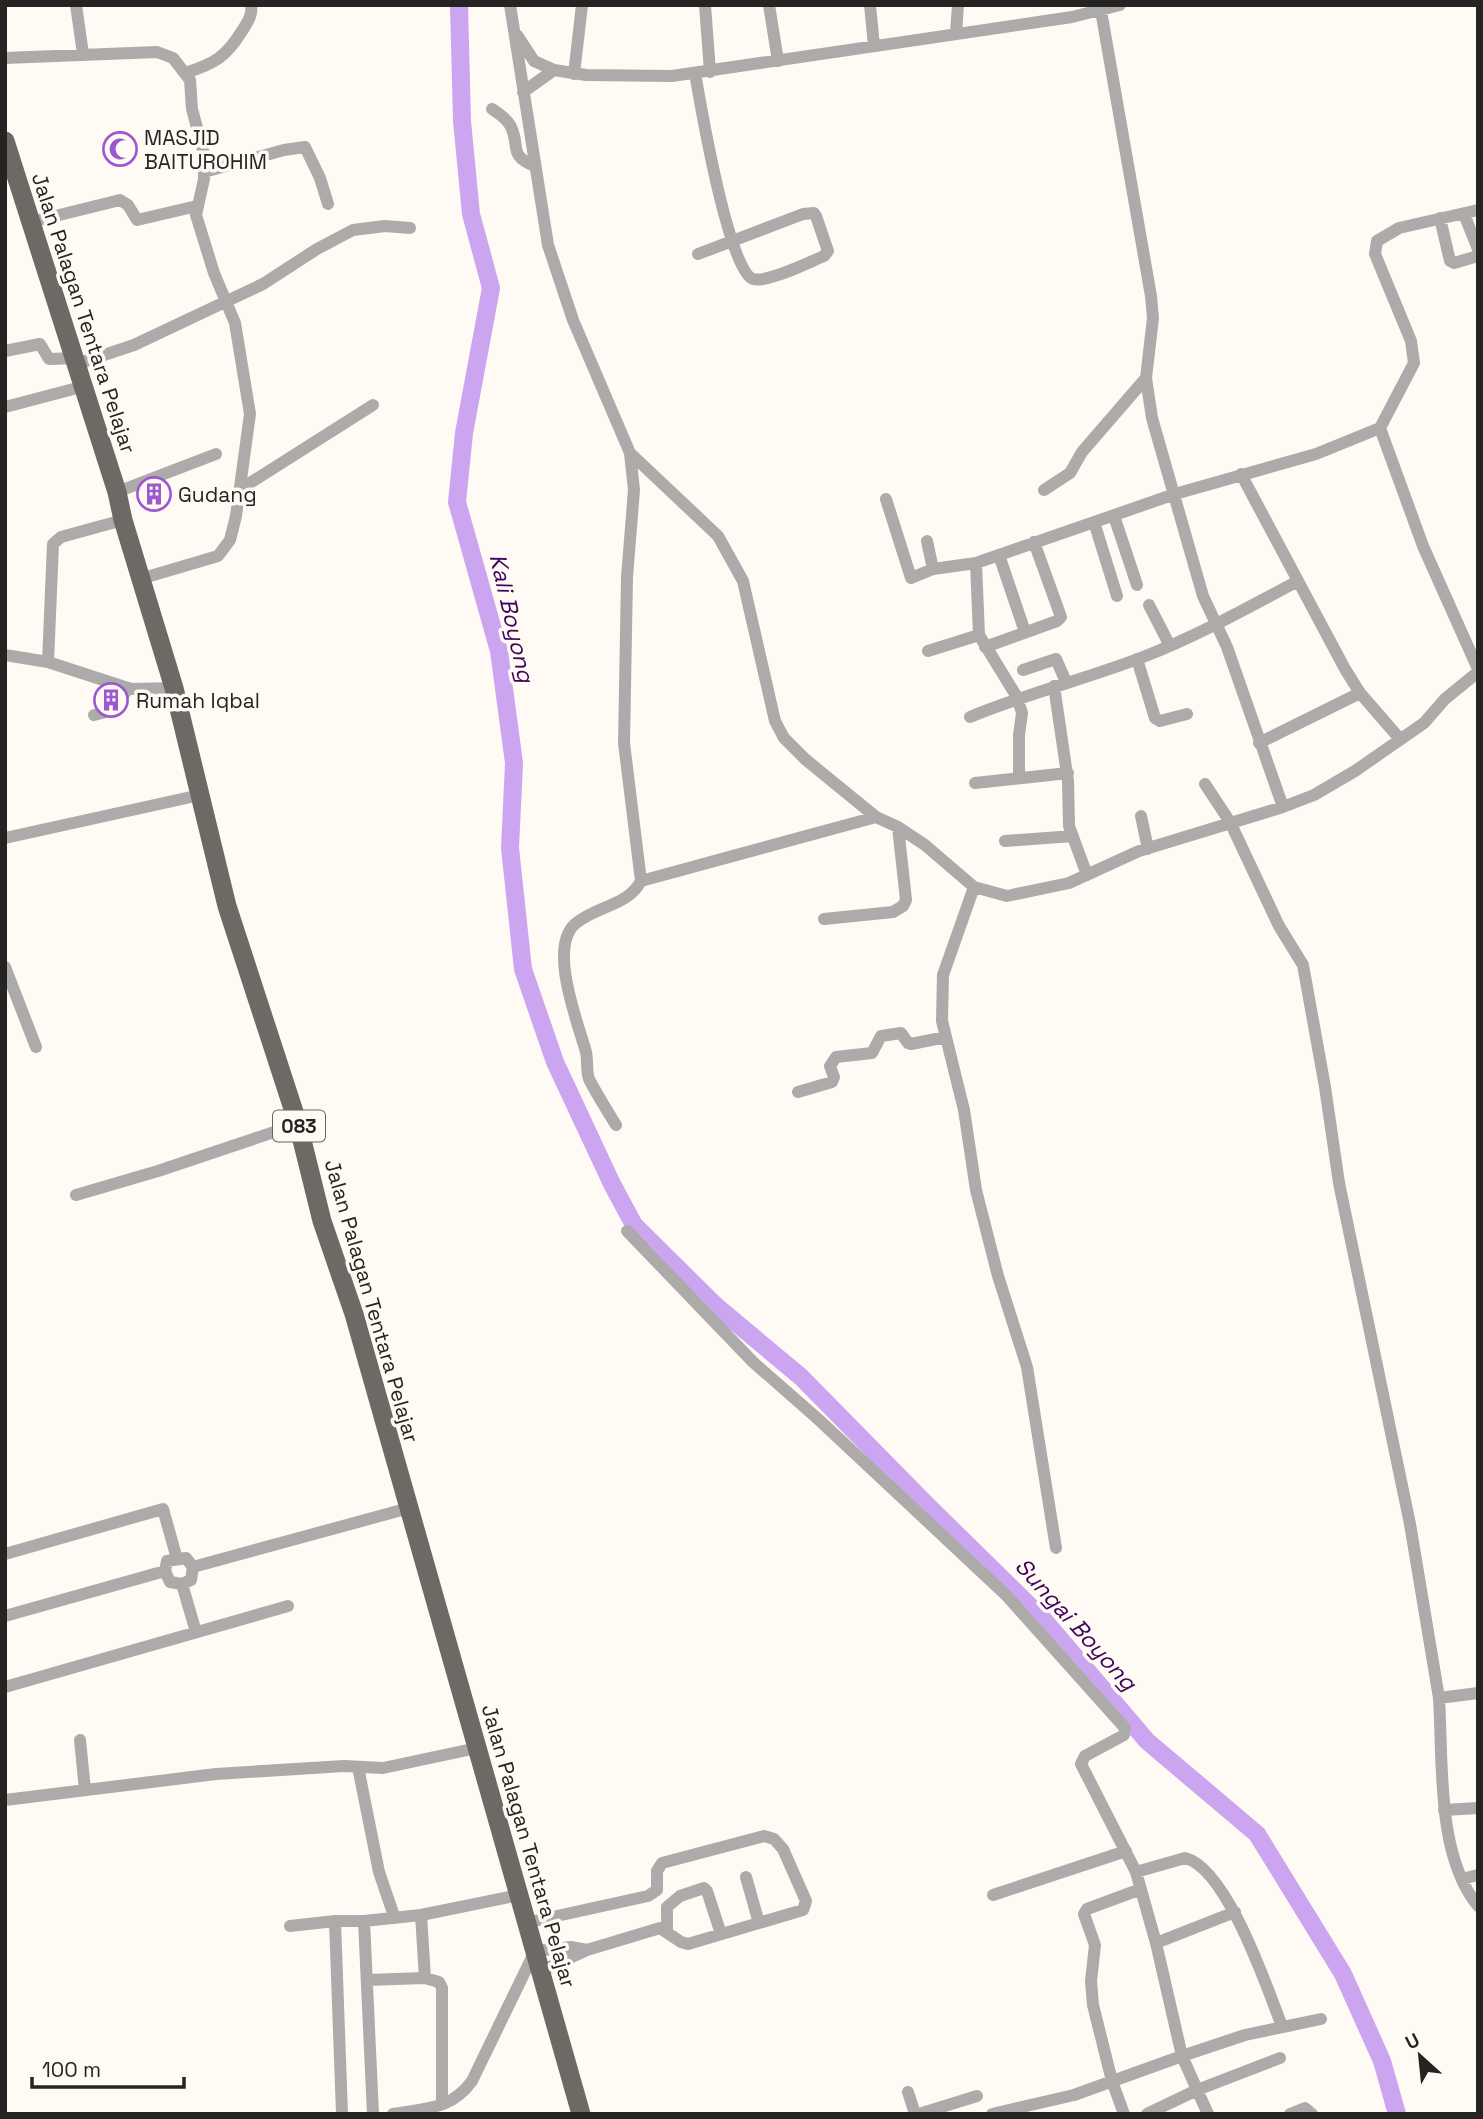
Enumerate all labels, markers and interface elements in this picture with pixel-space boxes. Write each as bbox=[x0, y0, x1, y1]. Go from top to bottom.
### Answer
place label: MASJID BAITUROHIM bbox=[144, 124, 267, 175]
mosque icon: MASJID BAITUROHIM bbox=[101, 130, 139, 168]
street label: Jalan Palagan Tentara Pelajar bbox=[26, 169, 142, 457]
building icon: Gudang bbox=[135, 475, 173, 513]
place label: Gudang bbox=[178, 481, 257, 508]
water label: Kali Boyong bbox=[483, 551, 542, 686]
building icon: Rumah Iqbal bbox=[92, 681, 130, 719]
place label: Rumah Iqbal bbox=[136, 687, 260, 714]
road number: 083 bbox=[273, 1110, 325, 1142]
street label: Jalan Palagan Tentara Pelajar bbox=[319, 1156, 425, 1446]
water label: Sungai Boyong bbox=[1009, 1551, 1144, 1698]
street label: Jalan Palagan Tentara Pelajar bbox=[476, 1701, 582, 1991]
north arrow bbox=[1385, 2021, 1455, 2091]
text: U bbox=[1401, 2027, 1424, 2055]
scale bar bbox=[32, 2046, 184, 2090]
text: 100 m bbox=[42, 2056, 101, 2083]

